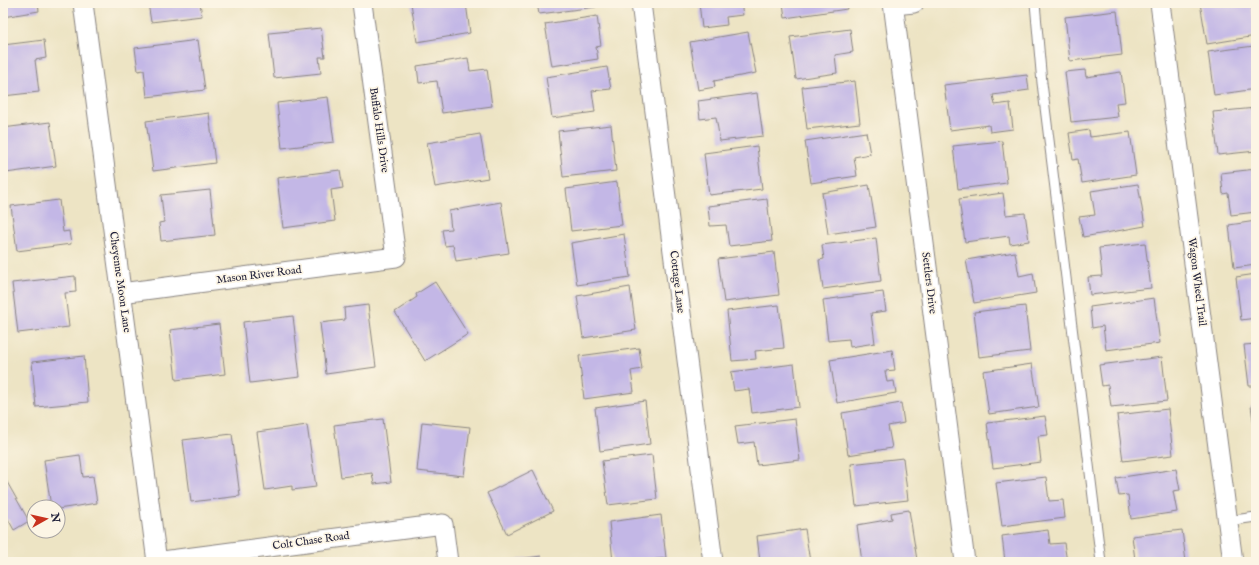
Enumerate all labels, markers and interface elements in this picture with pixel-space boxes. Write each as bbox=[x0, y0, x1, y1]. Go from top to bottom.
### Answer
street label: Buffalo Hills Drive bbox=[366, 87, 392, 173]
street label: Cheyenne Moon Lane bbox=[106, 231, 134, 333]
street label: Wagon Wheel Trail bbox=[1185, 237, 1209, 327]
street label: Cottage Lane bbox=[666, 250, 688, 314]
street label: Settlers Drive bbox=[918, 251, 940, 315]
street label: Mason River Road bbox=[216, 263, 302, 287]
north arrow bbox=[26, 499, 66, 539]
text: N bbox=[47, 511, 63, 524]
street label: Colt Chase Road bbox=[272, 529, 351, 553]

